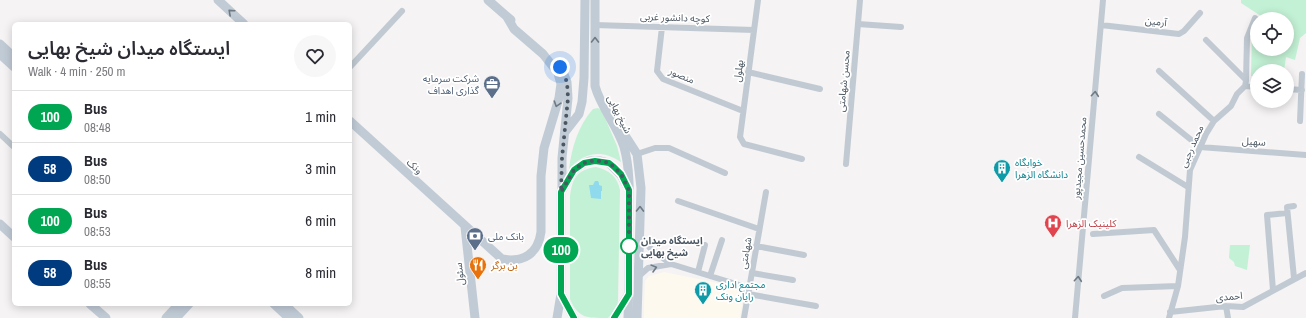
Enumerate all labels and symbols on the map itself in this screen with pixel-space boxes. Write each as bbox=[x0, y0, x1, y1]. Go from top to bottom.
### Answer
one-way arrow bbox=[228, 9, 236, 17]
street label: کوچه دانشور غربی bbox=[640, 10, 711, 25]
street label: آرمین bbox=[1144, 14, 1169, 29]
one-way arrow bbox=[591, 37, 599, 43]
street label: محسن شهامتی bbox=[834, 50, 853, 112]
your location bbox=[550, 57, 570, 77]
street label: بهلول bbox=[731, 59, 746, 83]
street label: منصور bbox=[666, 64, 697, 87]
place label: شرکت سرمایه گذاری اهداف bbox=[423, 72, 480, 97]
office icon: شرکت سرمایه گذاری اهداف bbox=[482, 74, 502, 99]
one-way arrow bbox=[1090, 91, 1099, 97]
street label: شیخ بهایی bbox=[603, 93, 635, 136]
one-way arrow bbox=[553, 101, 561, 108]
street label: محمدحسین مجیدپور bbox=[1069, 116, 1090, 201]
street label: محمد رجبی bbox=[1176, 123, 1207, 169]
street label: سهیل bbox=[1242, 134, 1267, 149]
street label: ونک bbox=[404, 156, 425, 177]
place label: خوابگاه دانشگاه الزهرا bbox=[1015, 156, 1068, 181]
building icon: خوابگاه دانشگاه الزهرا bbox=[992, 158, 1012, 183]
one-way arrow bbox=[636, 206, 644, 212]
hospital icon: کلینیک الزهرا bbox=[1043, 213, 1063, 238]
place label: کلینیک الزهرا bbox=[1066, 217, 1117, 230]
bank icon: بانک ملی bbox=[465, 226, 485, 251]
place label: بانک ملی bbox=[488, 230, 524, 243]
place label: ایستگاه میدان شیخ بهایی bbox=[641, 234, 703, 261]
street label: شهامتی bbox=[736, 236, 755, 270]
line badge: 100 bbox=[538, 237, 584, 263]
marker: ایستگاه میدان شیخ بهایی bbox=[620, 237, 638, 255]
restaurant icon: بن برگر bbox=[468, 255, 488, 280]
place label: بن برگر bbox=[490, 259, 518, 272]
street label: سئول bbox=[452, 262, 467, 286]
one-way arrow bbox=[650, 264, 657, 272]
one-way arrow bbox=[1074, 276, 1083, 282]
place label: مجتمع اداری رایان ونک bbox=[716, 278, 766, 303]
building icon: مجتمع اداری رایان ونک bbox=[693, 280, 713, 305]
street label: احمدی bbox=[1215, 289, 1243, 304]

